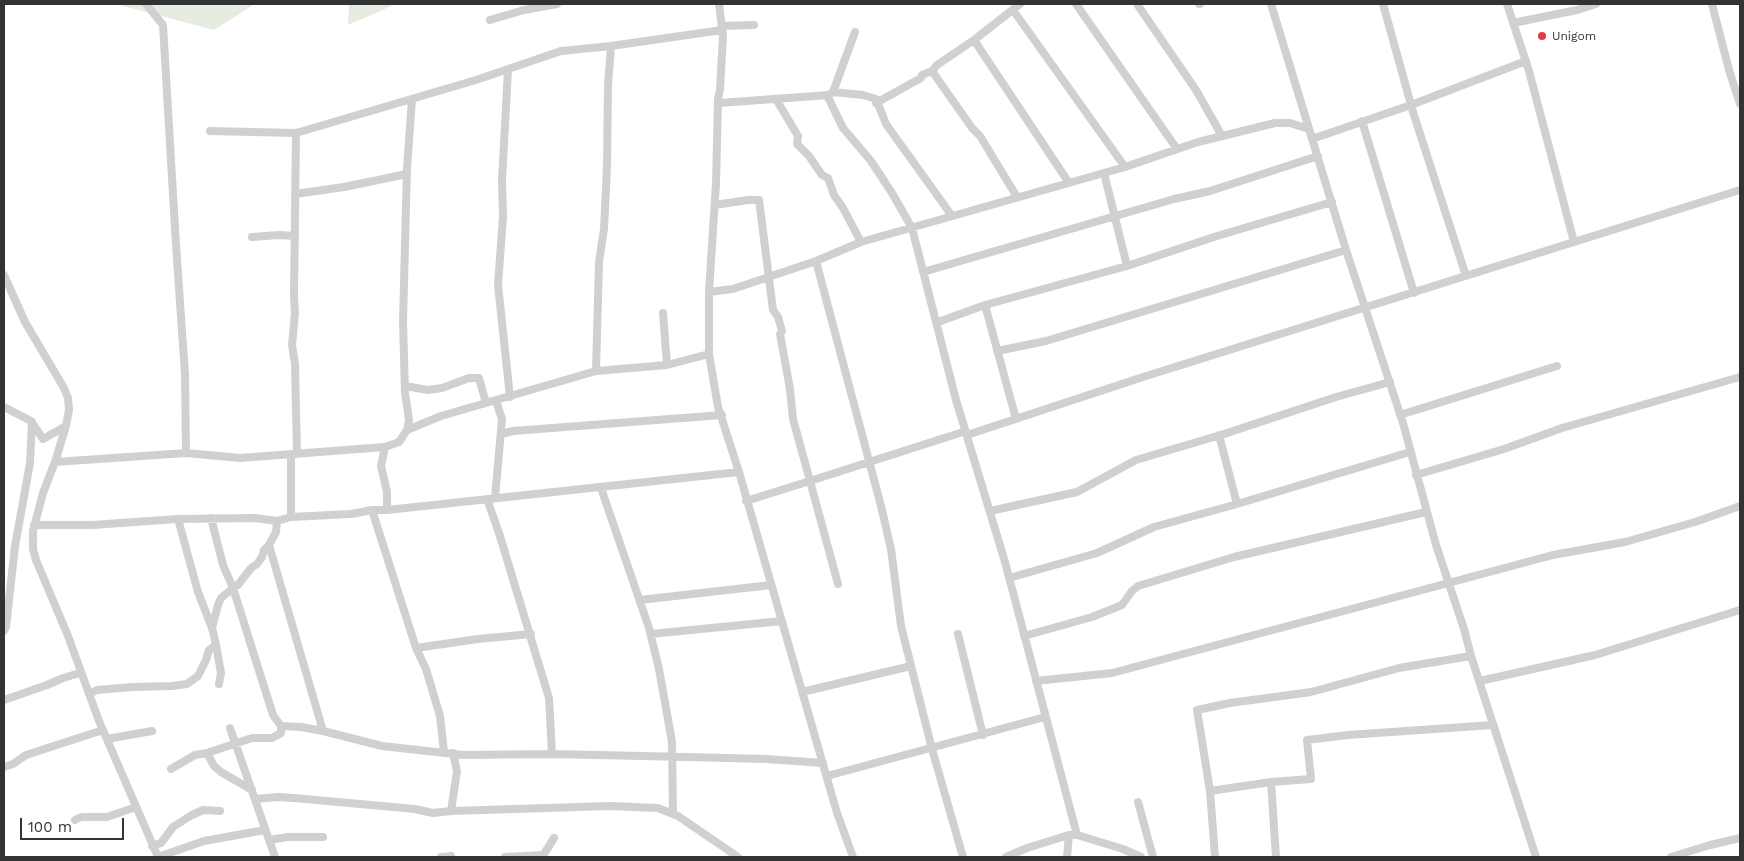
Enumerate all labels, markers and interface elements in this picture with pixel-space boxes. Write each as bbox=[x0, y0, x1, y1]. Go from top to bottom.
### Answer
place label: Unigom bbox=[1552, 29, 1596, 43]
marker: Unigom bbox=[1536, 30, 1548, 42]
scale bar bbox=[22, 808, 126, 840]
text: 100 m bbox=[28, 818, 72, 836]

